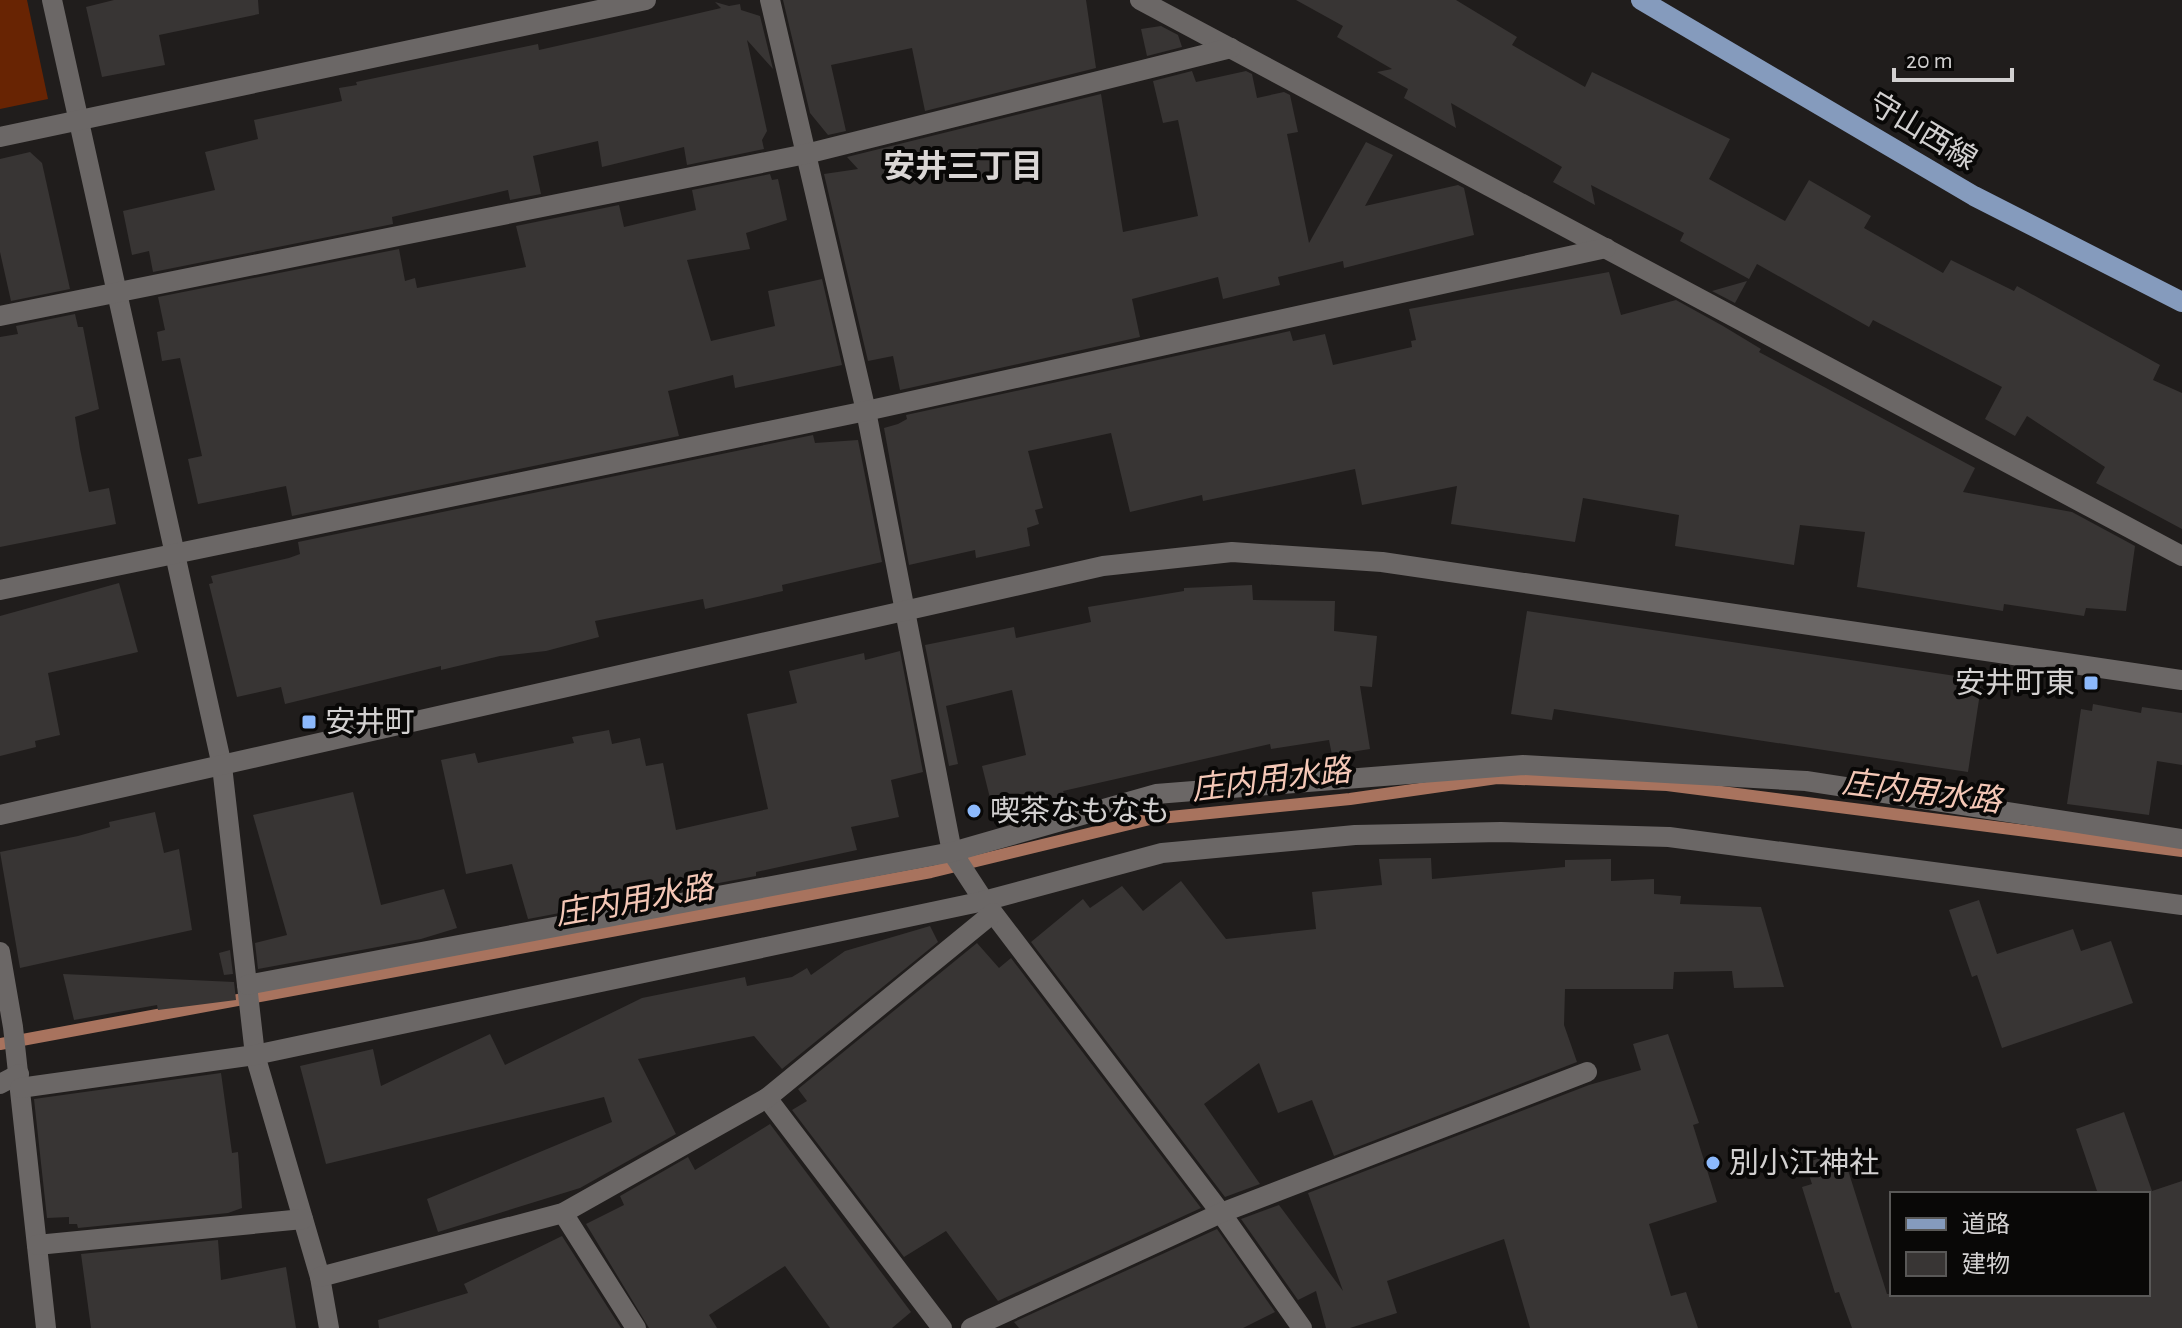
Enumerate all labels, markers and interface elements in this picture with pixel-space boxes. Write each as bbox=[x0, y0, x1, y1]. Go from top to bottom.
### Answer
scale bar bbox=[1894, 32, 2012, 82]
text: 20 m bbox=[1906, 49, 1953, 73]
street label: 守山西線 bbox=[1863, 86, 1983, 176]
district label: 安井三丁目 bbox=[883, 149, 1043, 183]
place label: 安井町東 bbox=[1955, 667, 2075, 699]
marker: 安井町東 bbox=[2082, 674, 2100, 692]
place label: 安井町 bbox=[325, 706, 415, 738]
marker: 安井町 bbox=[300, 713, 318, 731]
water label: 庄内用水路 bbox=[1190, 753, 1355, 806]
water label: 庄内用水路 bbox=[1841, 765, 2006, 818]
place label: 喫茶なもなも bbox=[990, 795, 1170, 827]
marker: 喫茶なもなも bbox=[965, 802, 983, 820]
water label: 庄内用水路 bbox=[552, 870, 719, 931]
place label: 別小江神社 bbox=[1729, 1147, 1879, 1179]
marker: 別小江神社 bbox=[1704, 1154, 1722, 1172]
legend bbox=[1890, 1192, 2150, 1296]
text: 道路 bbox=[1962, 1211, 2010, 1237]
text: 建物 bbox=[1962, 1252, 2010, 1277]

